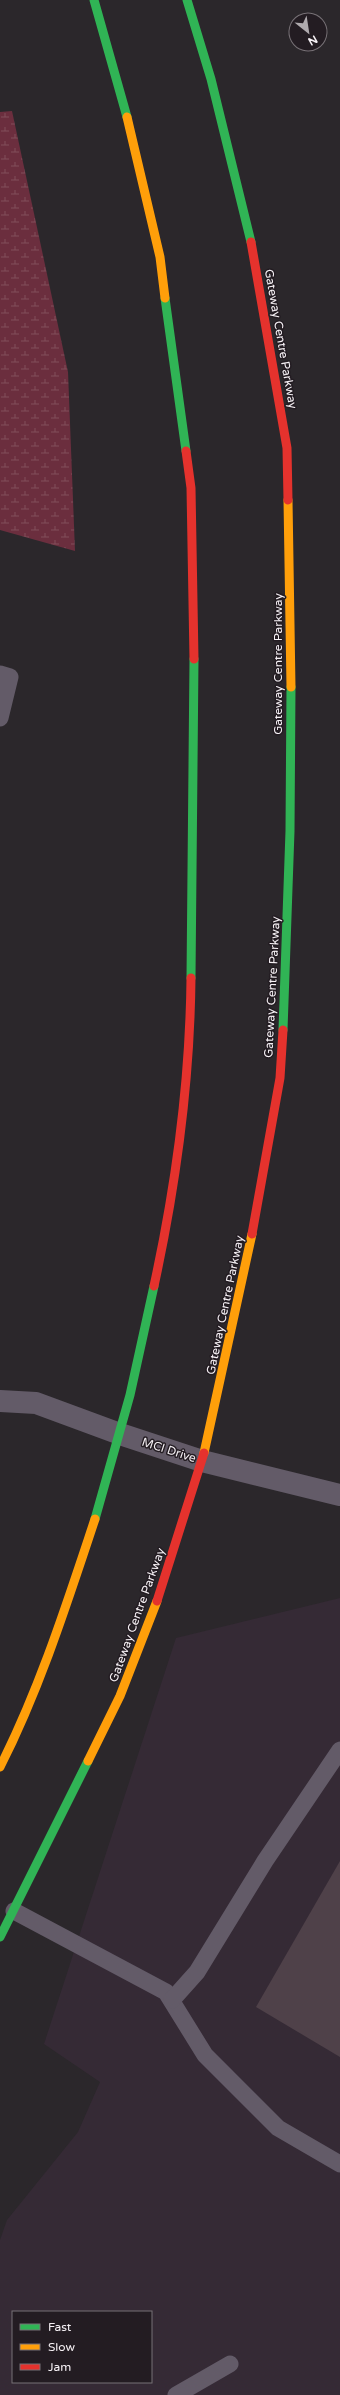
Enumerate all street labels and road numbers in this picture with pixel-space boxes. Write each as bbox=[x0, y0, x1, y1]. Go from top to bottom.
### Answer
street label: Gateway Centre Parkway bbox=[262, 268, 300, 411]
street label: Gateway Centre Parkway bbox=[271, 593, 285, 735]
street label: Gateway Centre Parkway bbox=[261, 915, 283, 1058]
street label: Gateway Centre Parkway bbox=[203, 1234, 247, 1376]
street label: MCI Drive bbox=[140, 1435, 198, 1465]
street label: Gateway Centre Parkway bbox=[106, 1546, 168, 1684]

